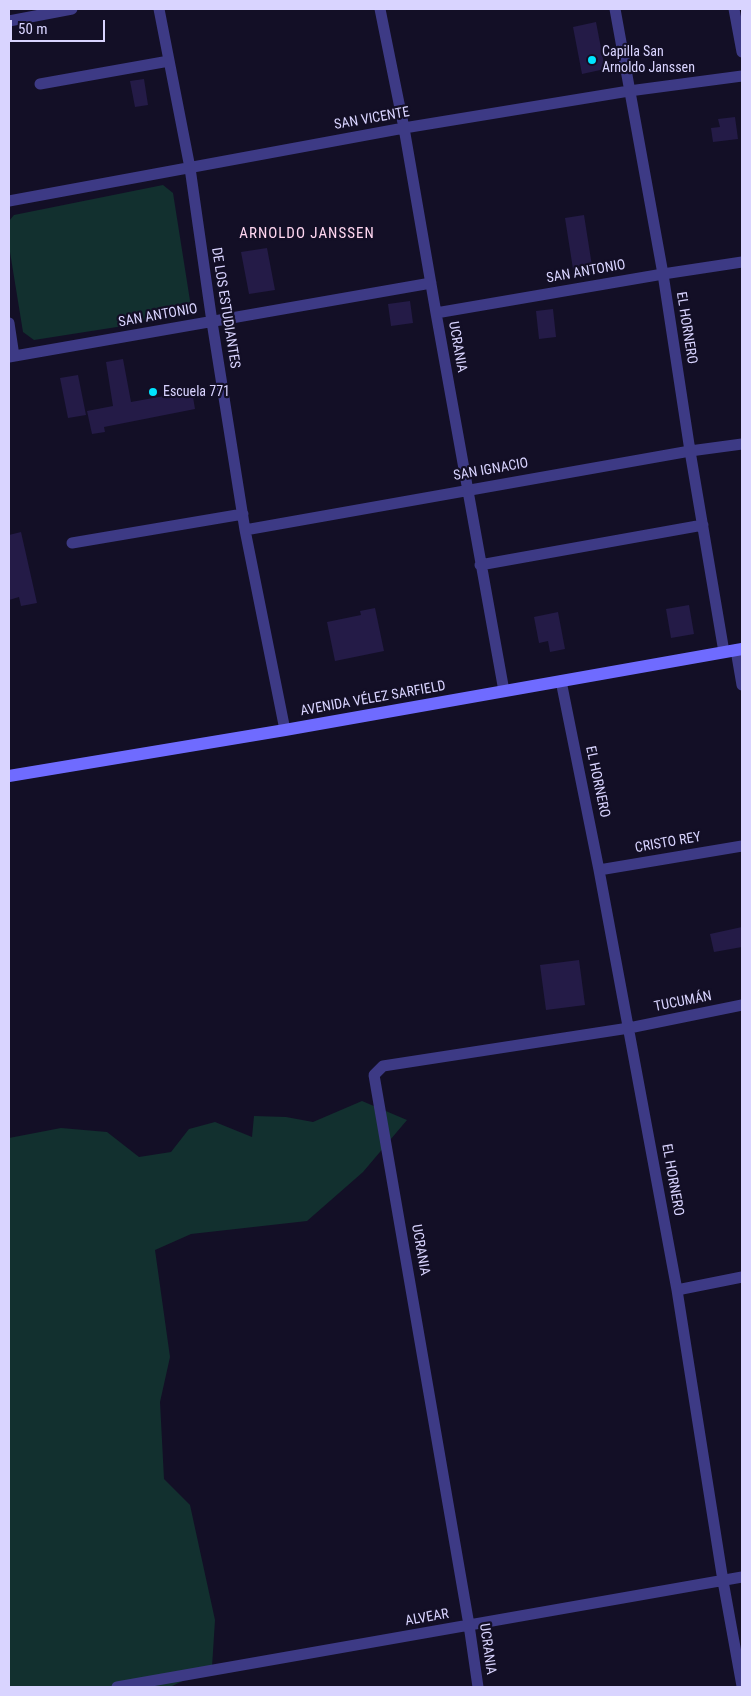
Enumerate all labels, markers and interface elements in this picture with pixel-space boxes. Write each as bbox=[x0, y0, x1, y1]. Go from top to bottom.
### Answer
scale bar bbox=[12, 10, 108, 42]
text: 50 m bbox=[18, 20, 48, 38]
place label: Capilla San Arnoldo Janssen bbox=[602, 44, 695, 76]
marker: Capilla San Arnoldo Janssen bbox=[586, 54, 598, 66]
street label: SAN VICENTE bbox=[333, 104, 411, 134]
district label: ARNOLDO JANSSEN bbox=[237, 225, 377, 243]
street label: DE LOS ESTUDIANTES bbox=[207, 246, 243, 370]
street label: SAN ANTONIO bbox=[545, 257, 627, 287]
street label: EL HORNERO bbox=[672, 291, 700, 365]
street label: SAN ANTONIO bbox=[117, 301, 199, 331]
street label: UCRANIA bbox=[444, 320, 470, 374]
place label: Escuela 771 bbox=[163, 384, 230, 400]
marker: Escuela 771 bbox=[147, 386, 159, 398]
street label: SAN IGNACIO bbox=[452, 455, 530, 485]
street label: AVENIDA VÉLEZ SARFIELD bbox=[299, 678, 447, 720]
street label: EL HORNERO bbox=[581, 745, 613, 819]
street label: CRISTO REY bbox=[634, 829, 702, 857]
street label: TUCUMÁN bbox=[653, 988, 713, 1016]
street label: EL HORNERO bbox=[657, 1143, 687, 1217]
street label: UCRANIA bbox=[407, 1223, 433, 1277]
street label: ALVEAR bbox=[404, 1606, 450, 1630]
street label: UCRANIA bbox=[475, 1622, 499, 1676]

